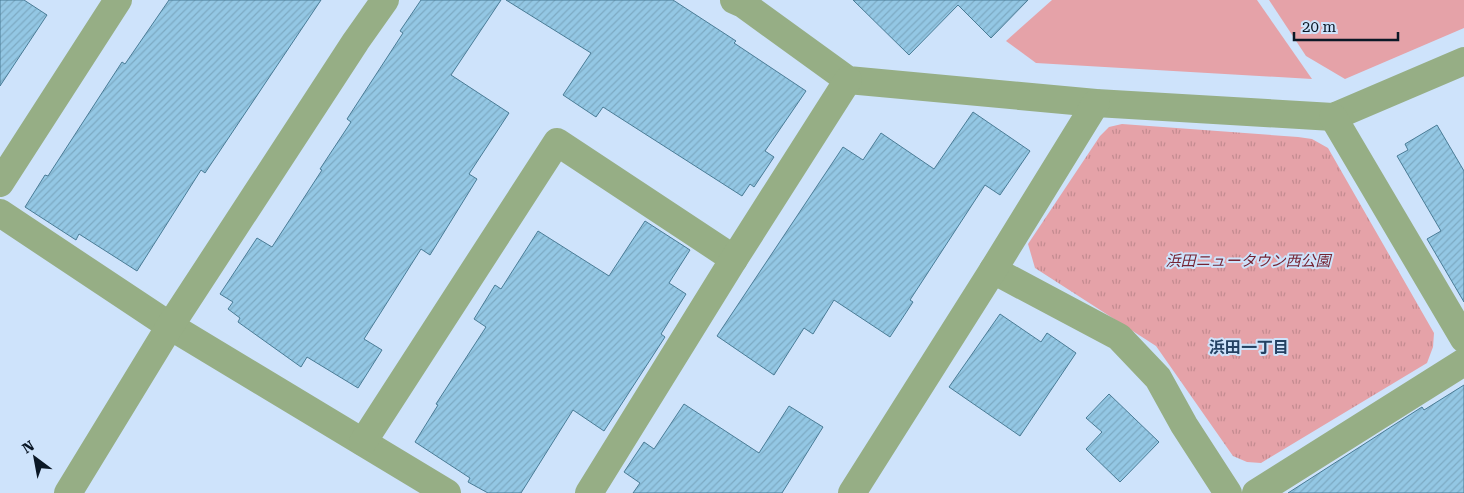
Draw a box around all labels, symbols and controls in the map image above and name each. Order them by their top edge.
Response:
scale bar [1294,10,1398,42]
text: 20 m [1302,18,1337,36]
park label: 浜田ニュータウン西公園 [1165,252,1332,270]
district label: 浜田一丁目 [1209,338,1289,357]
north arrow [10,433,60,483]
text: N [19,437,37,457]

